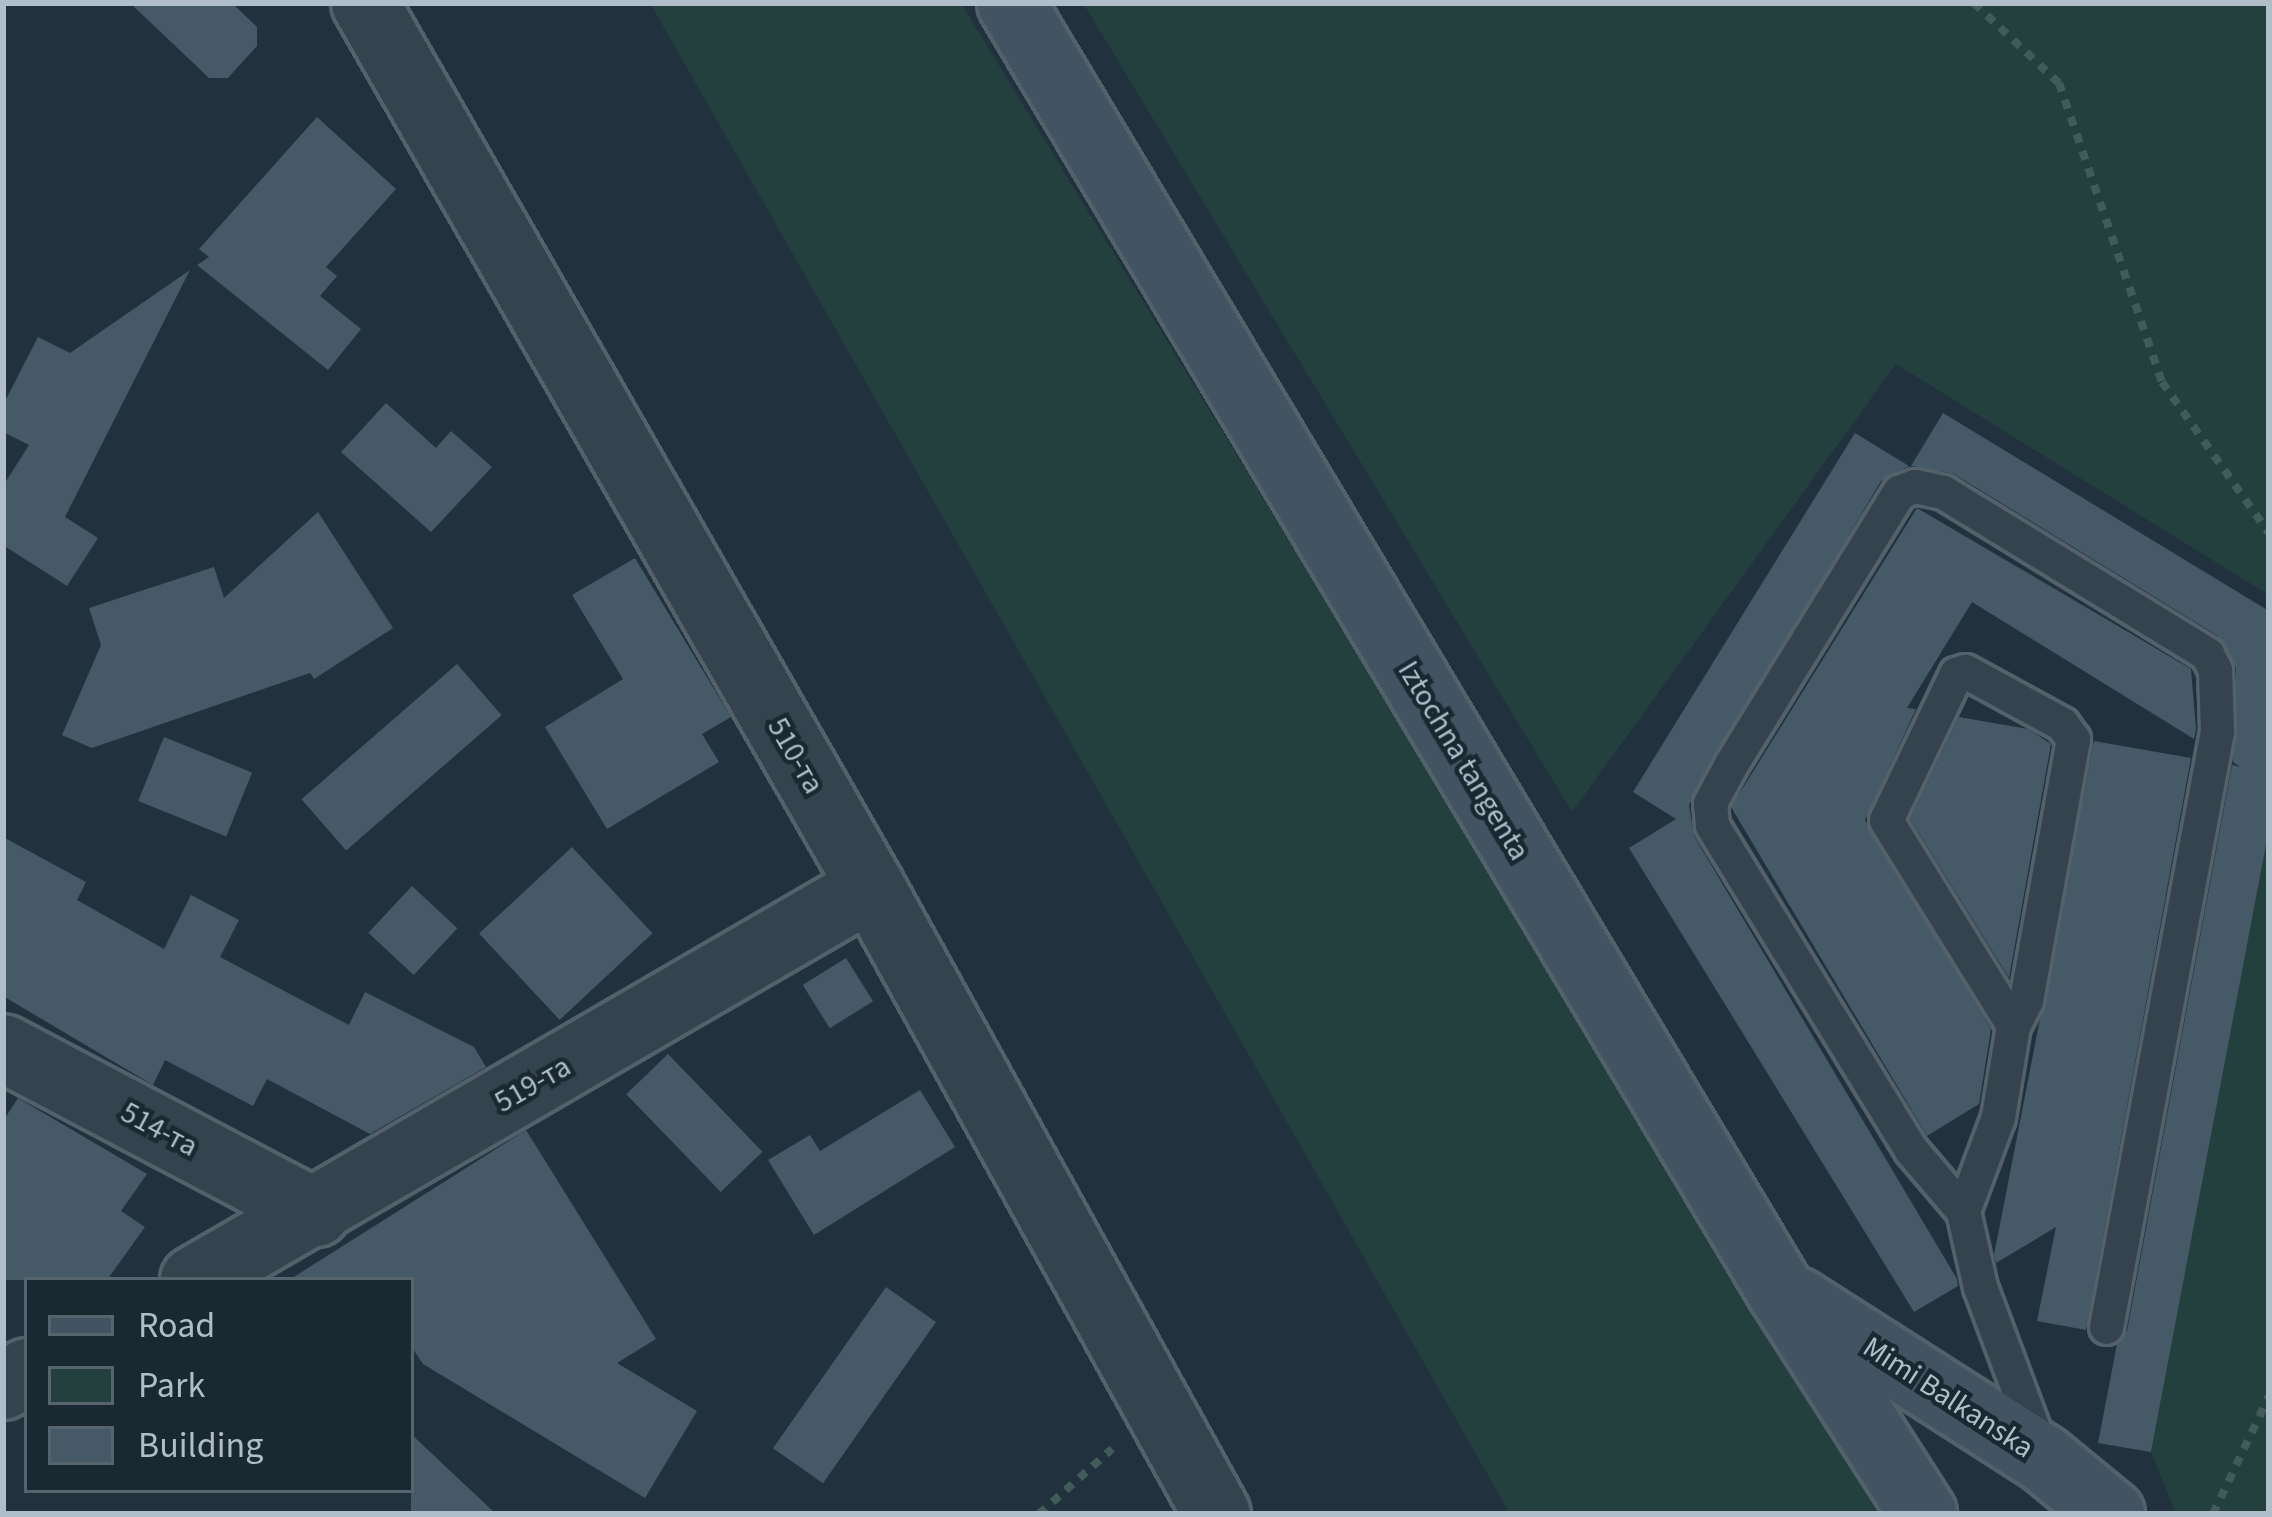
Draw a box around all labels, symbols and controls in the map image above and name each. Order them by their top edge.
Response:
street label: Iztochna tangenta [1389,655,1537,867]
street label: 510-та [759,712,831,800]
street label: 519-та [489,1049,577,1121]
street label: 514-та [115,1095,203,1165]
legend [24,1277,414,1493]
text: Road [138,1300,215,1351]
street label: Mimi Balkanska [1856,1329,2040,1467]
text: Park [138,1360,205,1411]
text: Building [138,1420,263,1471]

